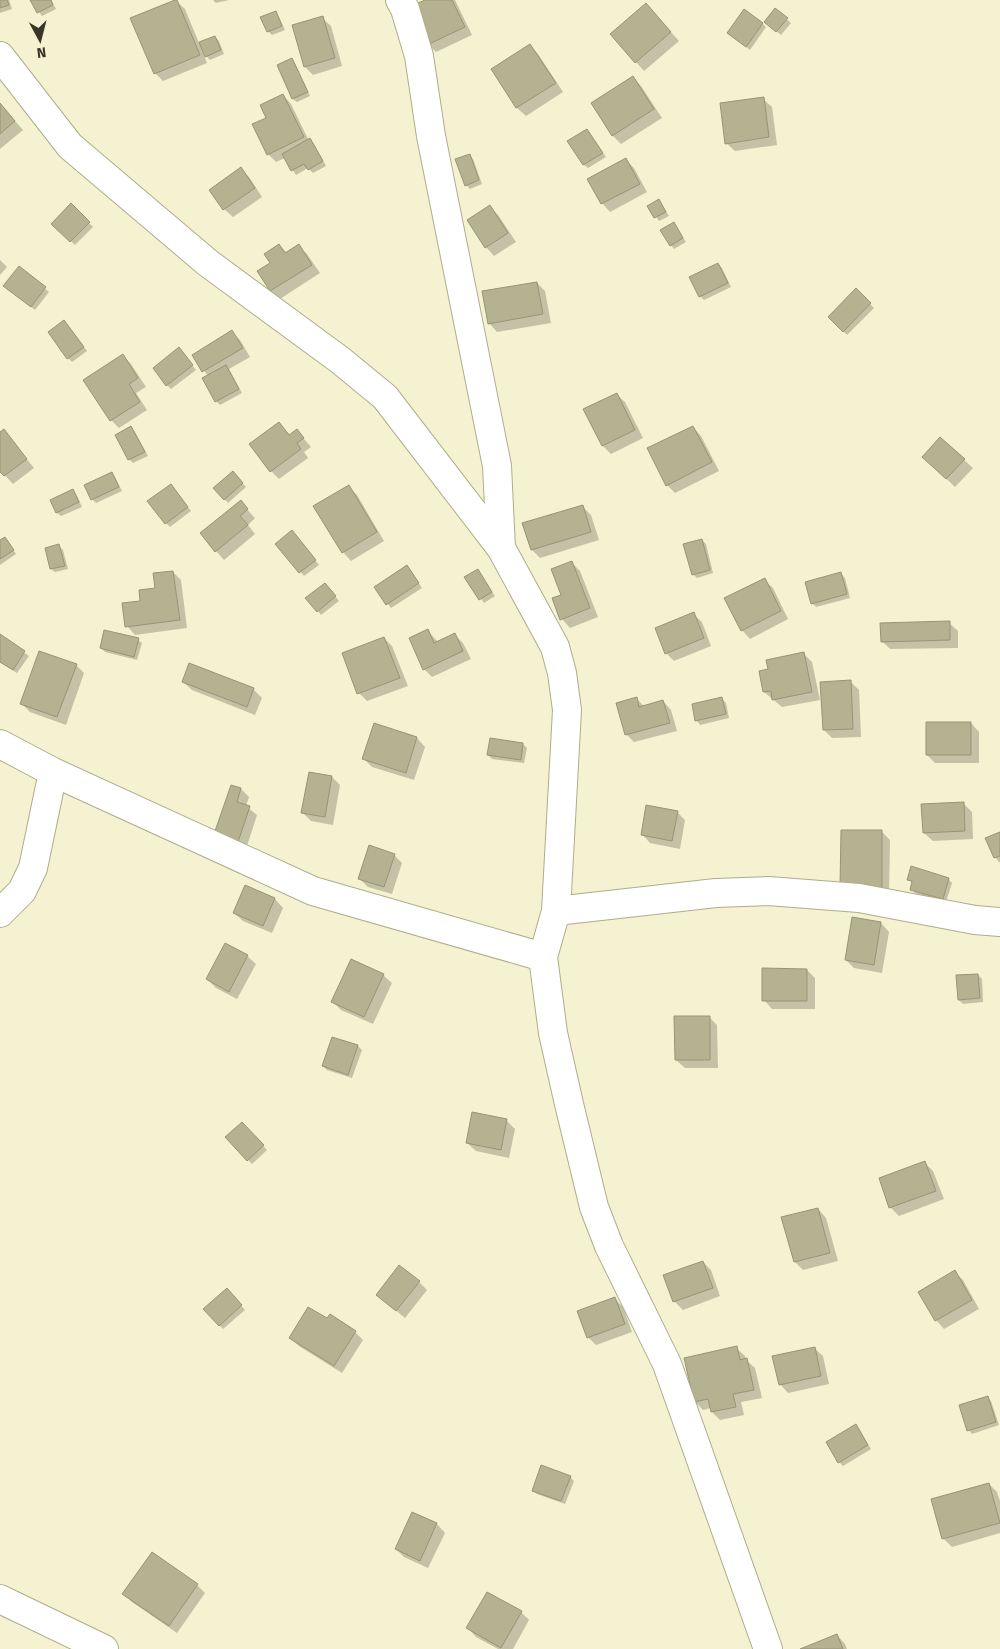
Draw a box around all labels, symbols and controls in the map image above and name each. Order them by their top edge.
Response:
north arrow [15,15,65,65]
text: N [36,43,47,61]

